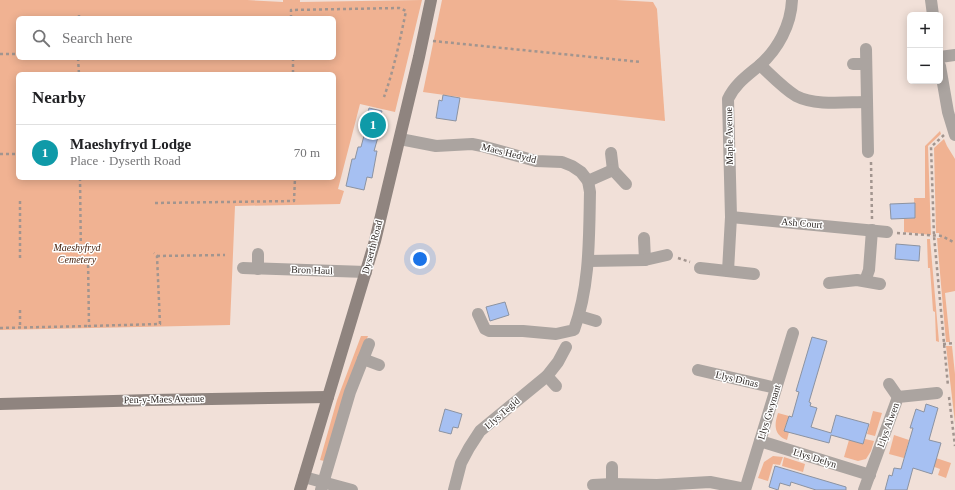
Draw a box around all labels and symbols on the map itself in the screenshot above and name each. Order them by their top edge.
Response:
street label: Maple Avenue [723,106,735,165]
pin: 1 [360,110,386,140]
street label: Maes Hedydd [481,141,537,165]
street label: Ash Court [781,216,823,230]
street label: Dyserth Road [360,219,384,275]
park label: Maeshyfryd Cemetery [52,242,102,265]
your location [410,249,430,269]
street label: Bron Haul [291,264,333,276]
street label: Llys Dinas [715,369,760,389]
street label: Llys Gwynant [755,383,783,441]
street label: Pen-y-Maes Avenue [124,393,205,405]
street label: Llys Tegid [482,395,522,431]
street label: Llys Alwen [875,401,901,449]
street label: Llys Delyn [792,446,838,470]

